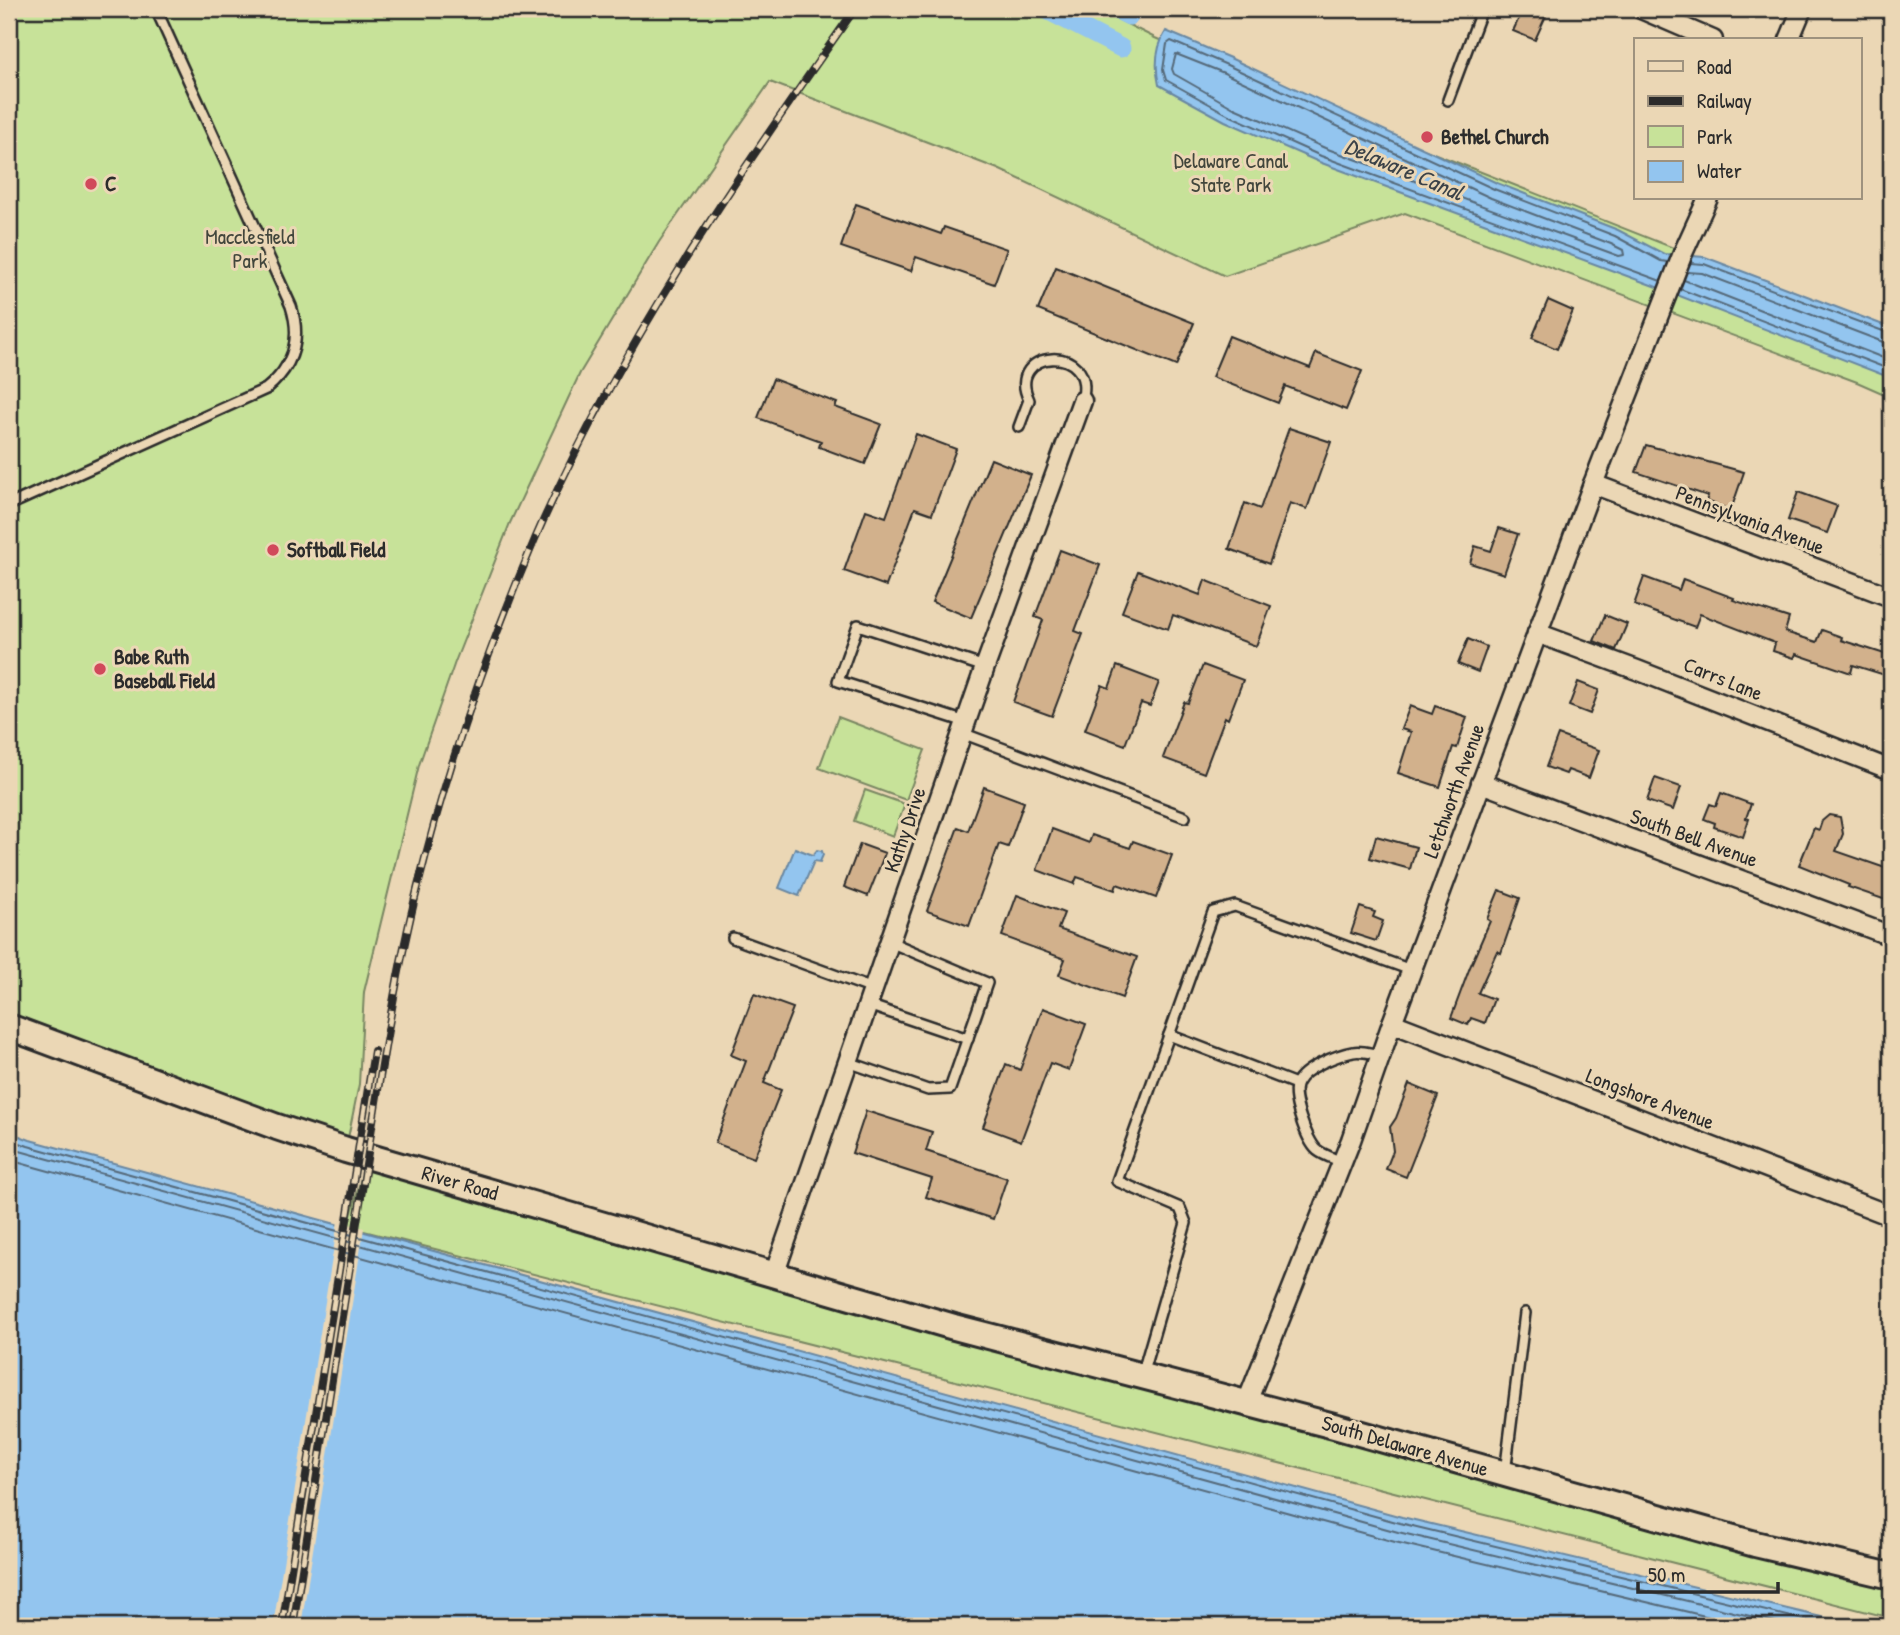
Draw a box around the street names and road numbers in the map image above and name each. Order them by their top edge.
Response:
street label: Pennsylvania Avenue [1672,478,1829,561]
street label: Carrs Lane [1679,650,1767,707]
street label: Letchworth Avenue [1416,720,1491,862]
street label: Kathy Drive [876,783,933,876]
street label: South Bell Avenue [1626,801,1762,874]
street label: Longshore Avenue [1582,1061,1718,1136]
street label: River Road [418,1158,502,1207]
street label: South Delaware Avenue [1318,1408,1492,1483]

